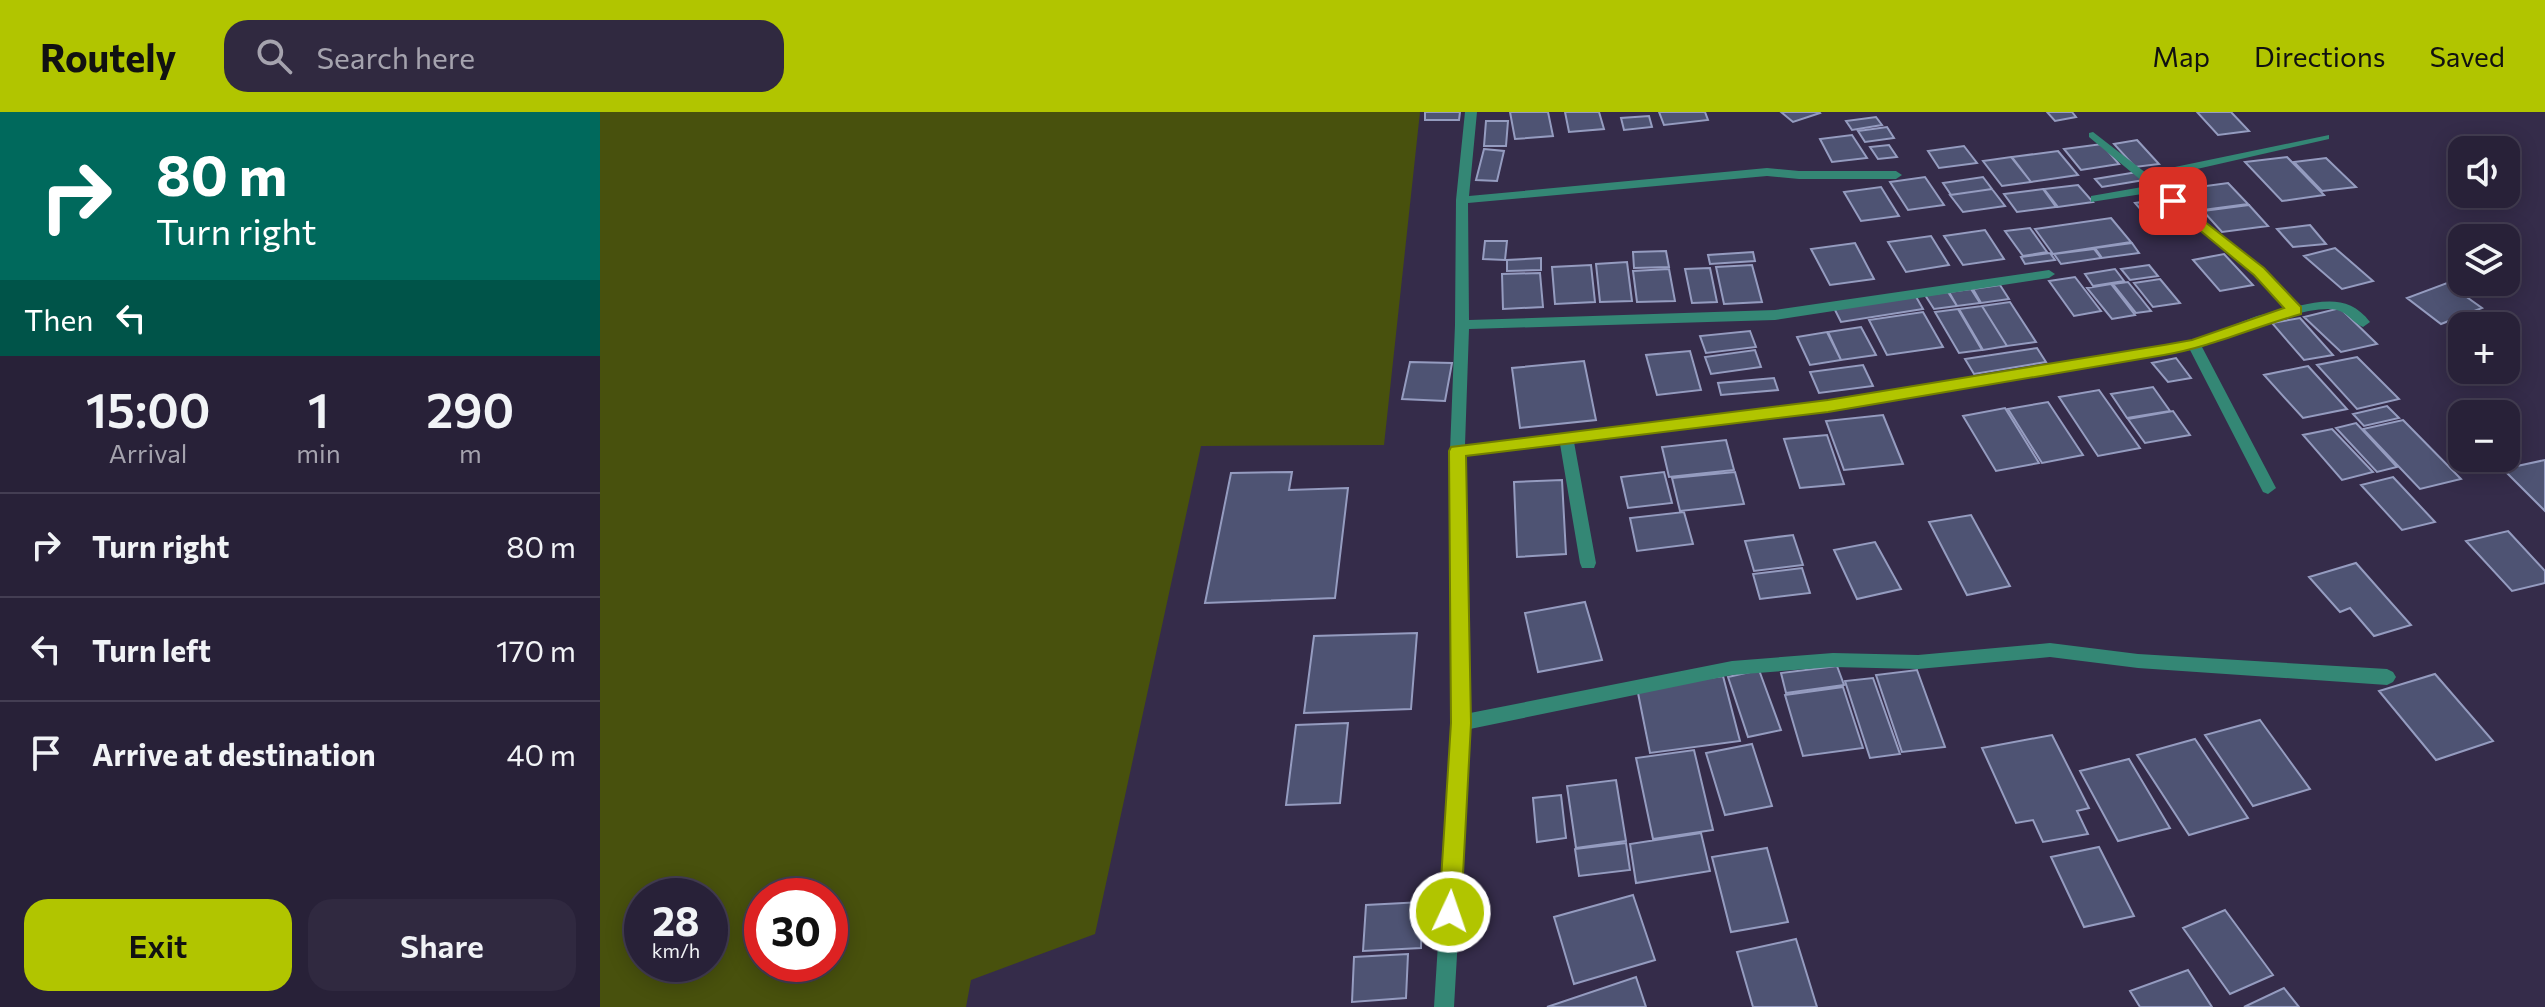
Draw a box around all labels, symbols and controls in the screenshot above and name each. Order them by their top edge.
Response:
search box [224,20,784,92]
text: Routely [40,33,176,80]
icon: search [252,34,296,78]
text: Search here [316,38,475,75]
text: Map [2152,39,2210,73]
text: Directions [2254,39,2385,73]
text: Saved [2429,39,2505,73]
map controls [2448,136,2520,472]
button: sound [2448,136,2520,208]
text: 80 m [156,139,287,208]
icon: right [24,144,128,248]
pin [2139,167,2207,235]
icon: arrive [2151,179,2195,223]
text: Turn right [156,208,317,252]
button: layers [2448,224,2520,296]
icon: left [109,296,153,340]
text: Then [24,300,93,337]
button: + [2448,312,2520,384]
text: 15:00 [86,379,211,438]
text: 1 [308,379,329,438]
text: 290 [426,379,514,438]
button: − [2448,400,2520,472]
text: Arrival [109,437,187,468]
text: min [296,437,341,468]
text: m [459,437,482,468]
icon: right [24,523,68,567]
text: Turn right [92,527,229,564]
text: 80 m [506,527,576,564]
icon: left [24,627,68,671]
text: Turn left [92,631,211,668]
text: 170 m [496,631,576,668]
icon: arrive [24,731,68,775]
text: Arrive at destination [92,735,376,772]
text: 40 m [507,735,576,772]
position arrow [1408,870,1492,954]
speed limit sign: 30 [744,878,848,982]
text: 28 [652,895,700,944]
button: Exit [24,899,292,991]
button: Share [308,899,576,991]
text: km/h [652,938,700,962]

